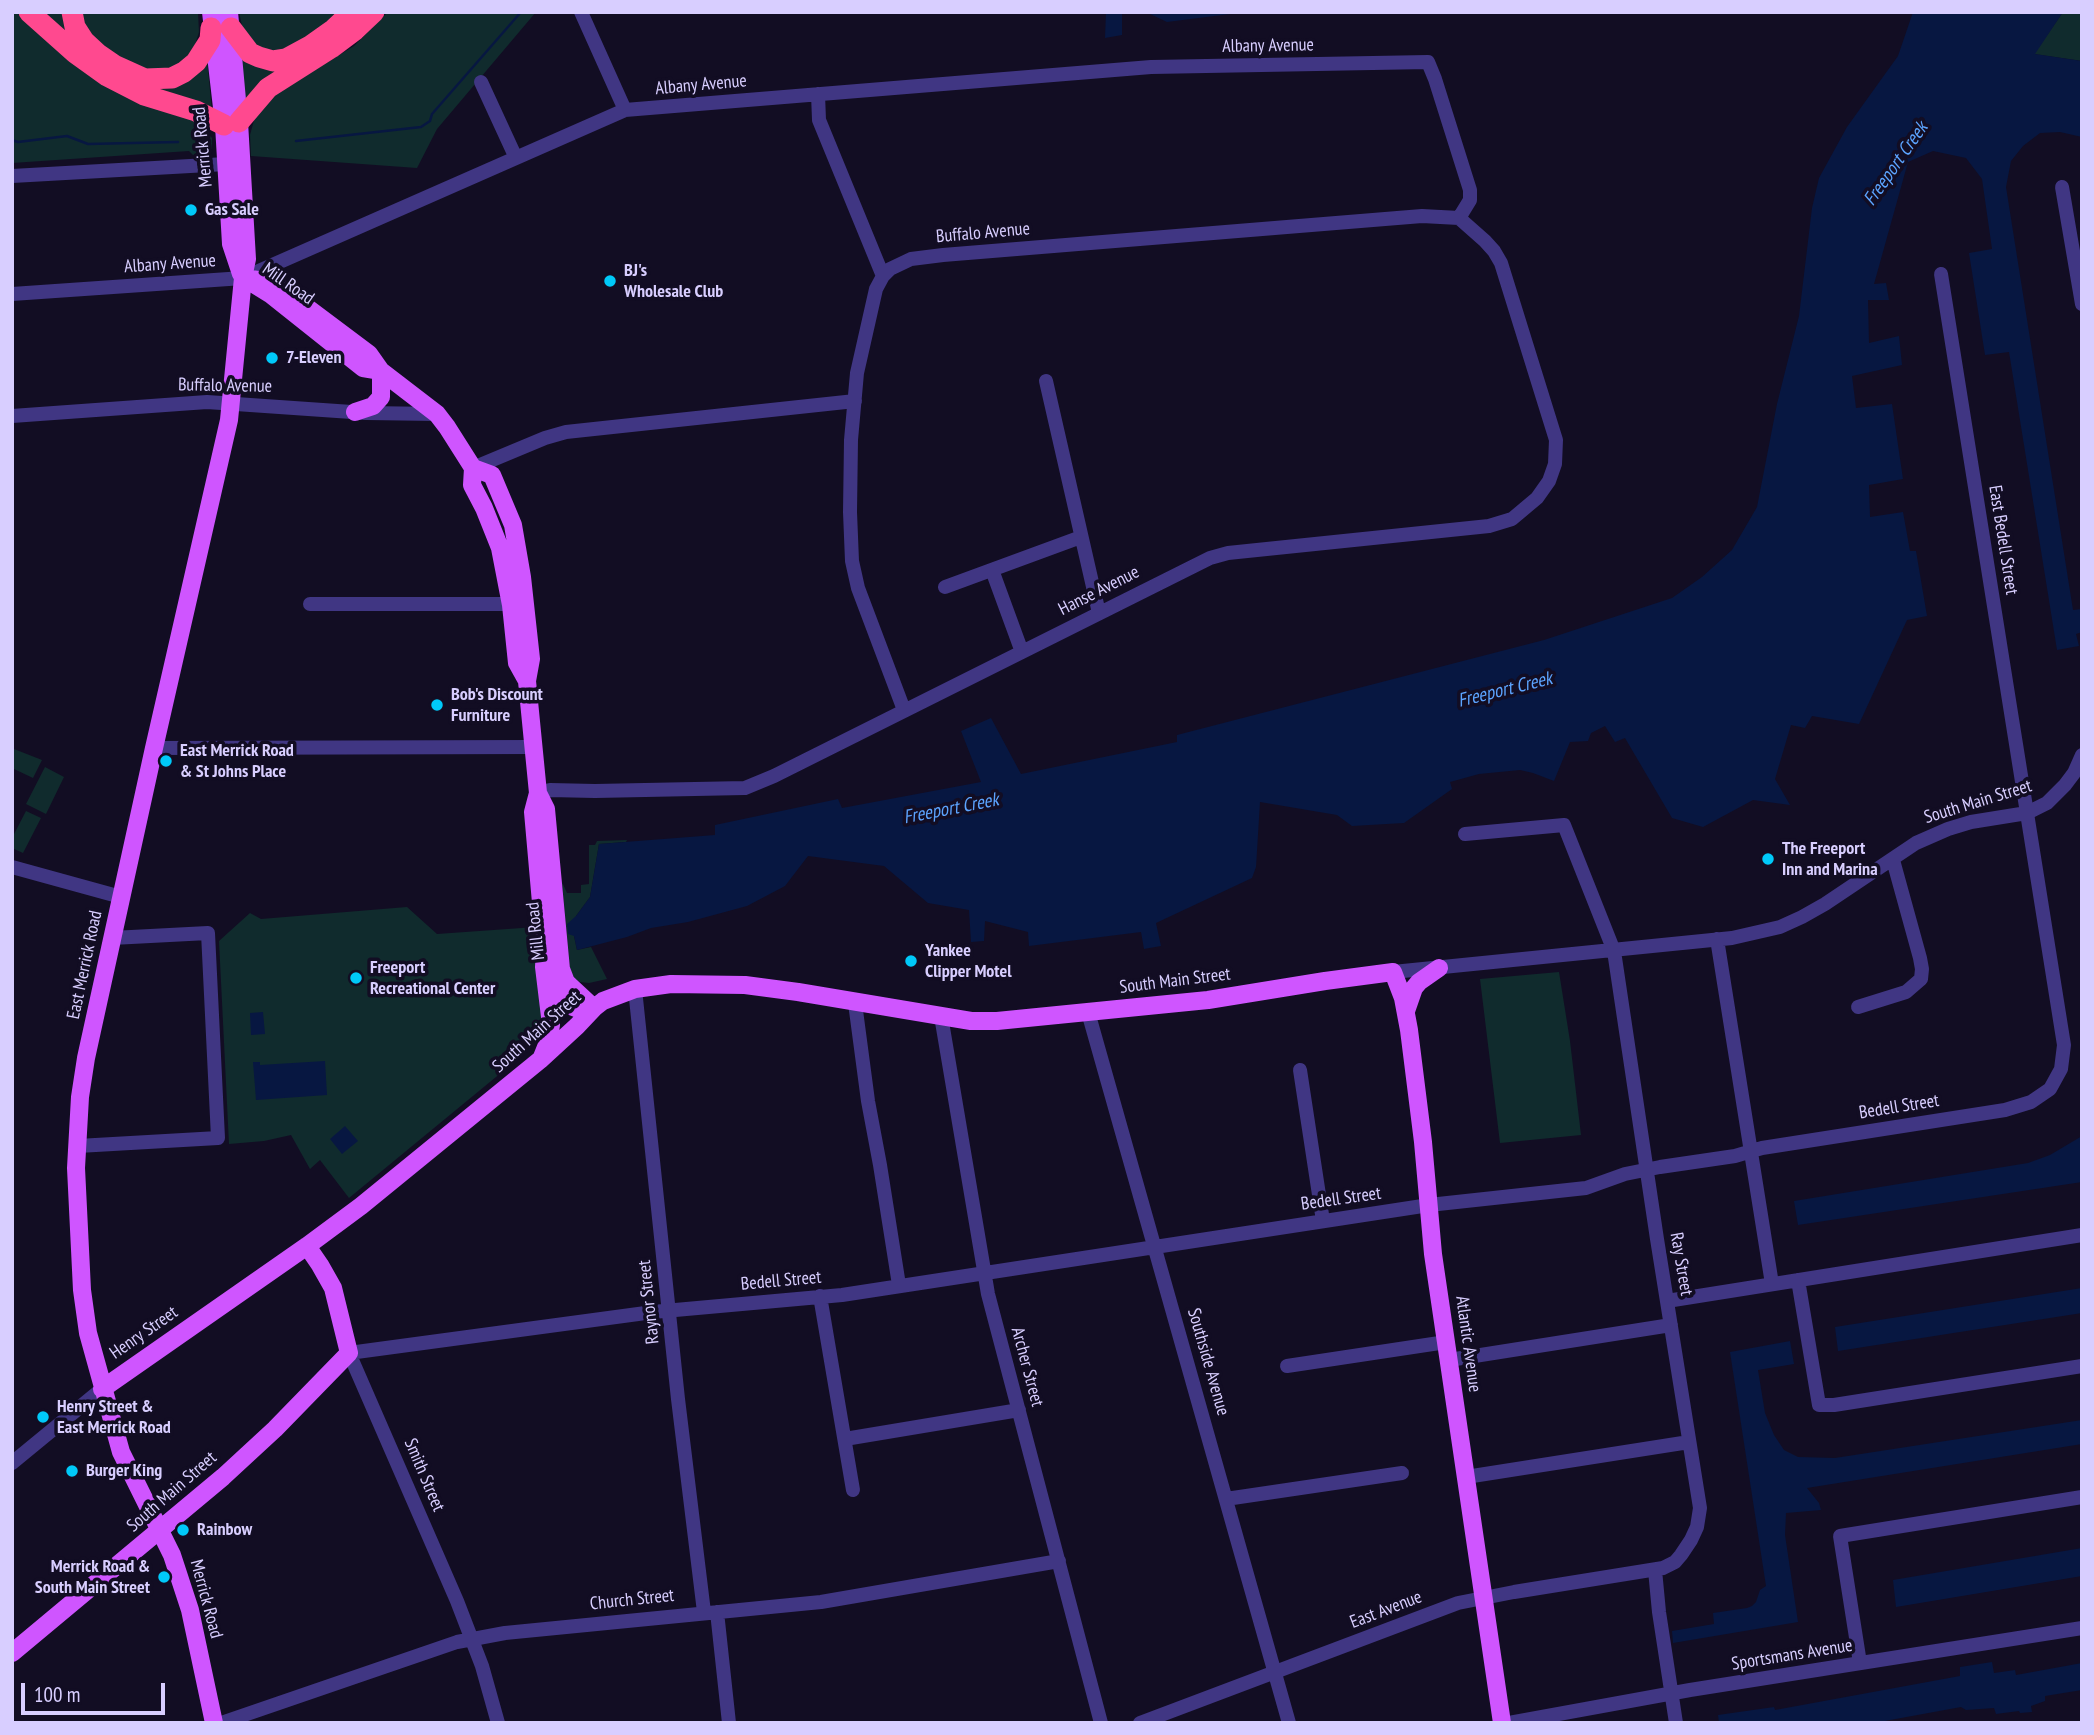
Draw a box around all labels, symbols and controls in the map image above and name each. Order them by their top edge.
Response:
street label: Albany Avenue [1222,34,1314,58]
street label: Albany Avenue [654,70,748,100]
street label: Merrick Road [189,106,217,188]
water label: Freeport Creek [1859,118,1933,210]
place label: Gas Sale [205,199,259,221]
marker: Gas Sale [183,202,199,218]
street label: Buffalo Avenue [935,218,1031,248]
street label: Albany Avenue [123,250,217,278]
street label: Mill Road [258,258,318,310]
place label: BJ's Wholesale Club [624,260,723,302]
marker: BJ's Wholesale Club [602,273,618,289]
place label: 7-Eleven [286,347,342,369]
marker: 7-Eleven [264,350,280,366]
street label: Buffalo Avenue [178,374,272,398]
street label: East Bedell Street [1984,484,2022,596]
street label: Hanse Avenue [1055,561,1143,621]
water label: Freeport Creek [1455,667,1555,713]
place label: Bob's Discount Furniture [451,684,543,726]
marker: Bob's Discount Furniture [429,697,445,713]
place label: East Merrick Road & St Johns Place [180,740,294,782]
marker: East Merrick Road & St Johns Place [158,753,174,769]
street label: South Main Street [1922,775,2034,829]
water label: Freeport Creek [901,789,1001,829]
place label: The Freeport Inn and Marina [1782,838,1878,880]
marker: The Freeport Inn and Marina [1760,851,1776,867]
street label: Mill Road [522,901,550,961]
street label: East Merrick Road [63,909,107,1021]
place label: Yankee Clipper Motel [925,940,1012,982]
marker: Yankee Clipper Motel [903,953,919,969]
place label: Freeport Recreational Center [370,957,495,1000]
street label: South Main Street [1118,963,1232,999]
marker: Freeport Recreational Center [348,970,364,986]
street label: South Main Street [488,987,586,1077]
street label: Bedell Street [1858,1090,1940,1124]
street label: Bedell Street [1300,1183,1382,1215]
street label: Ray Street [1665,1231,1697,1297]
street label: Raynor Street [634,1259,664,1345]
street label: Bedell Street [740,1267,822,1295]
street label: Atlantic Avenue [1451,1294,1485,1394]
street label: Henry Street [106,1302,182,1364]
street label: Southside Avenue [1182,1306,1234,1418]
street label: Archer Street [1006,1325,1048,1409]
place label: Henry Street & East Merrick Road [57,1396,171,1438]
marker: Henry Street & East Merrick Road [35,1409,51,1425]
street label: Smith Street [399,1435,449,1515]
street label: South Main Street [123,1447,221,1537]
place label: Burger King [86,1460,162,1482]
marker: Burger King [64,1463,80,1479]
place label: Rainbow [197,1519,252,1541]
marker: Rainbow [175,1522,191,1538]
place label: Merrick Road & South Main Street [35,1556,150,1598]
street label: Merrick Road [185,1557,227,1641]
marker: Merrick Road & South Main Street [156,1569,172,1585]
street label: Church Street [589,1585,675,1615]
street label: East Avenue [1347,1586,1425,1634]
street label: Sportsmans Avenue [1730,1635,1854,1675]
scale bar [24,1668,168,1712]
text: 100 m [34,1681,80,1708]

